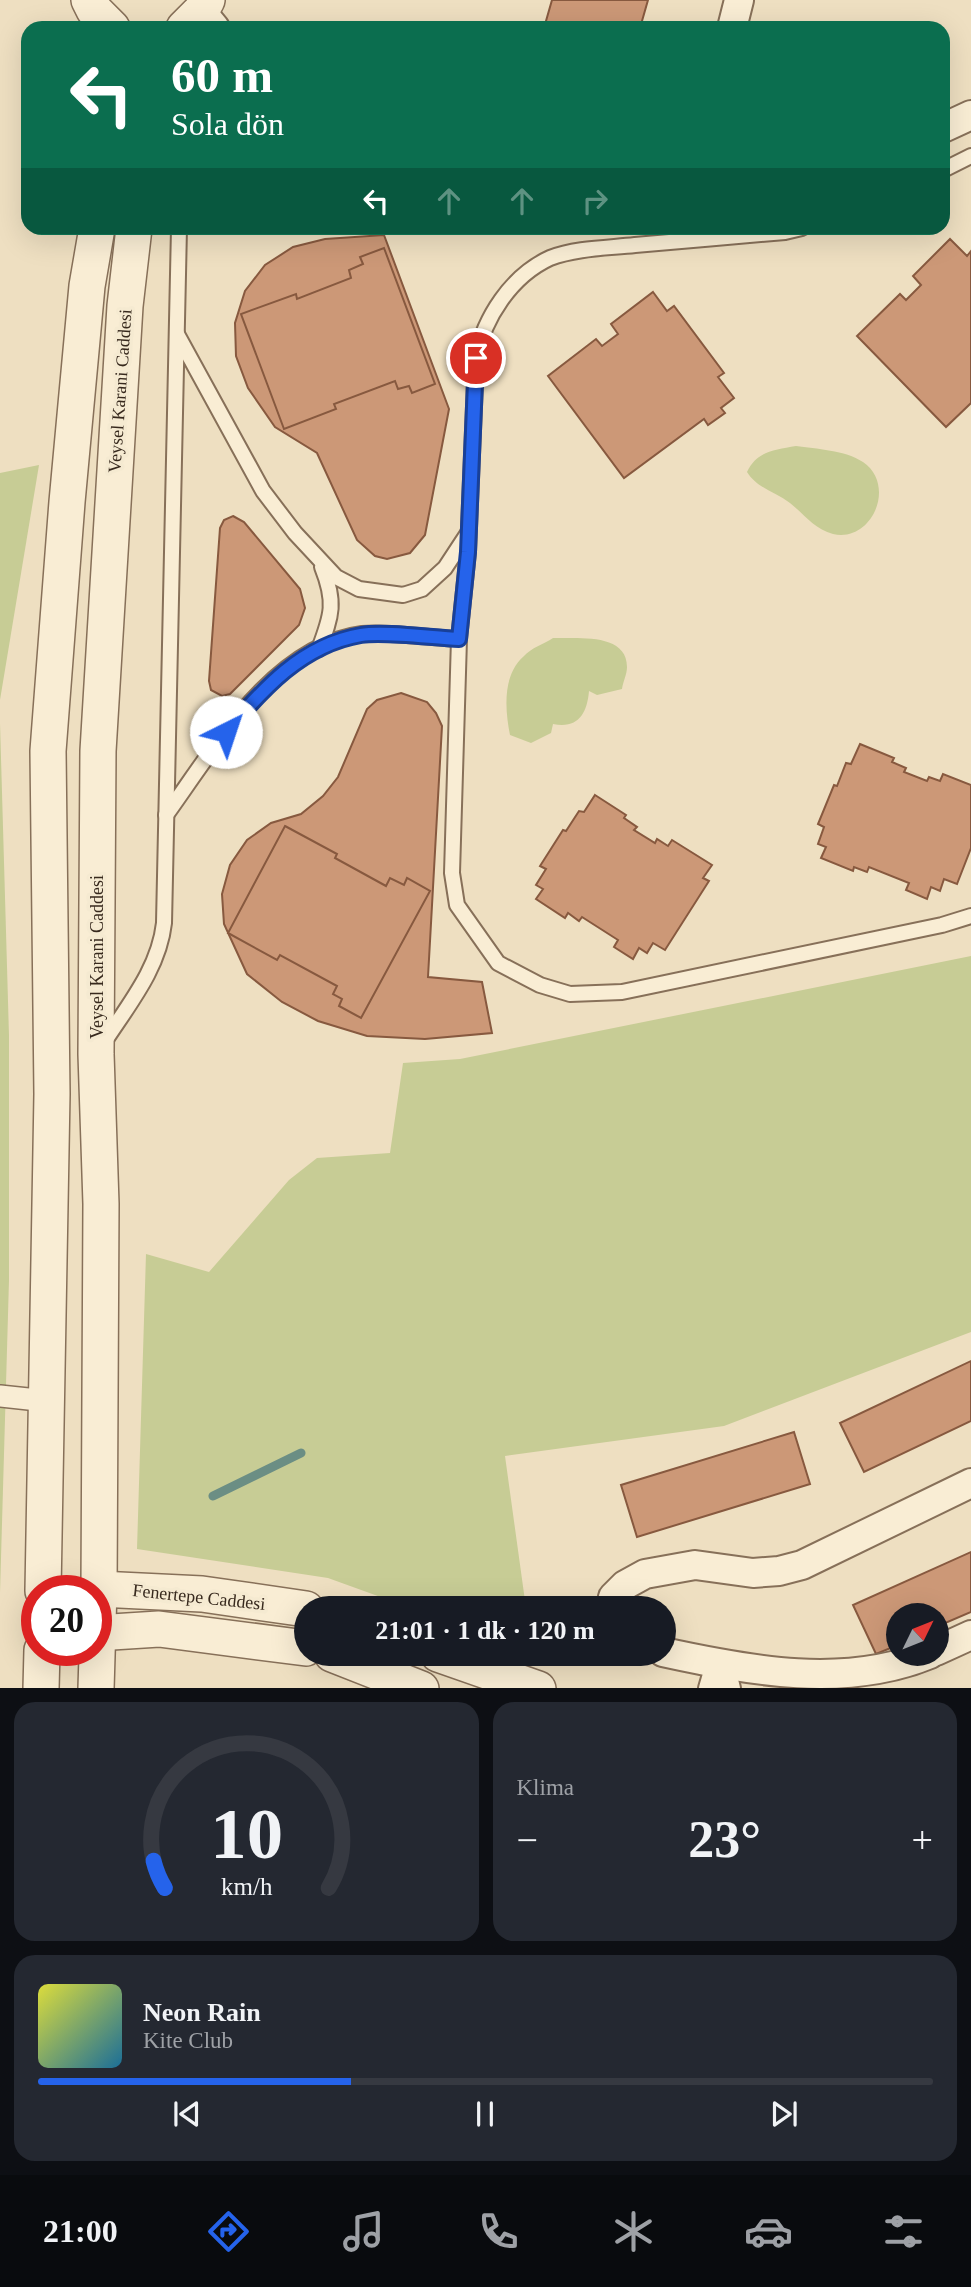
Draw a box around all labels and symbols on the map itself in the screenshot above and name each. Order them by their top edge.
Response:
street label: Veysel Karani Caddesi [104,309,136,473]
pin [446,328,506,388]
position arrow [189,695,263,769]
street label: Veysel Karani Caddesi [87,875,107,1039]
speed limit sign: 20 [21,1575,112,1666]
street label: Fenertepe Caddesi [132,1580,266,1614]
north arrow [886,1603,948,1666]

